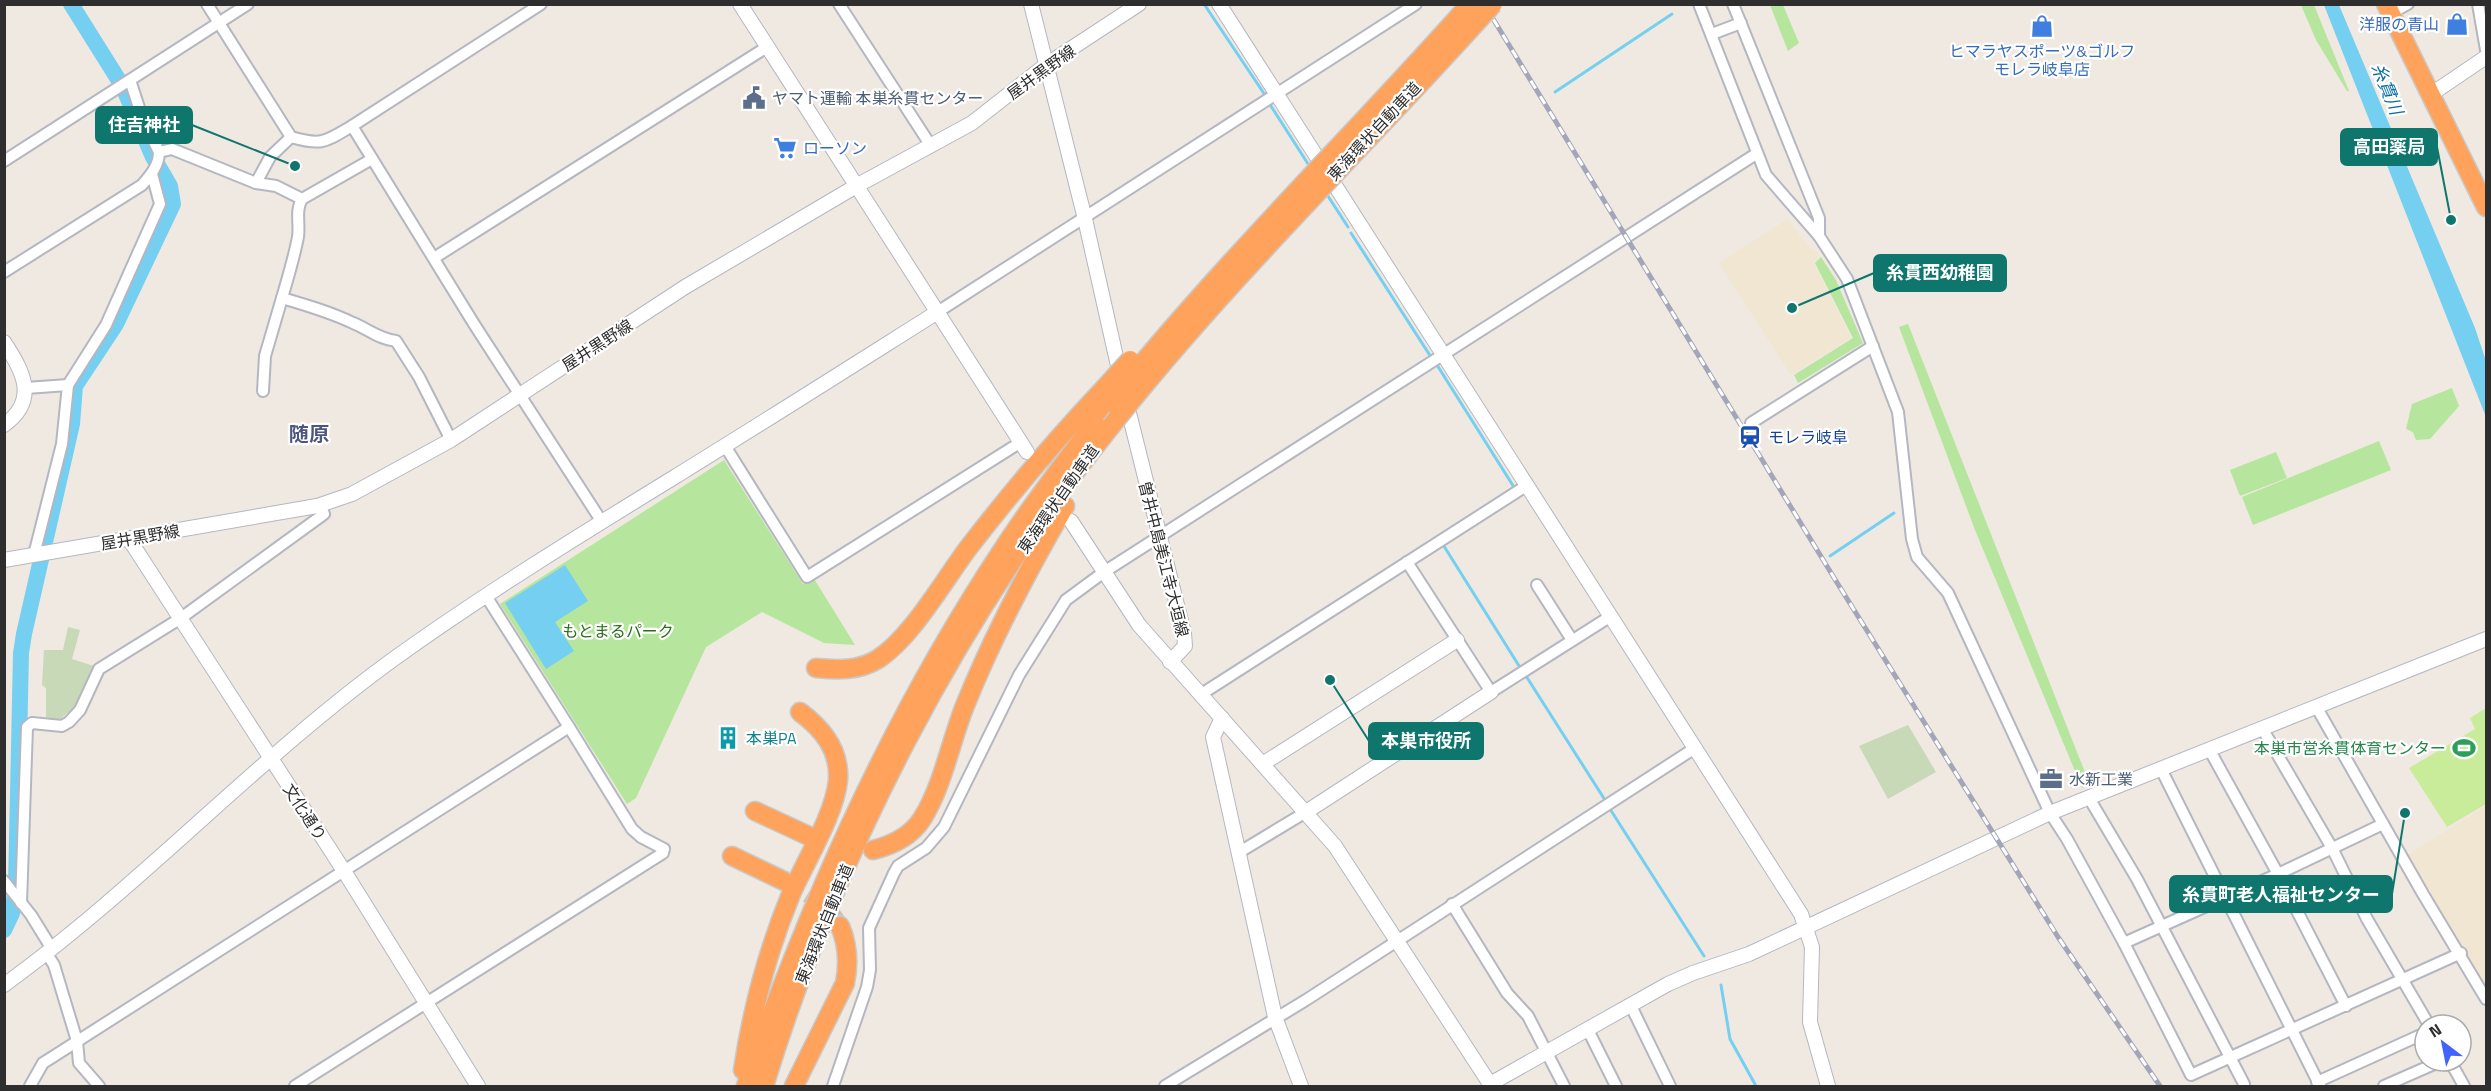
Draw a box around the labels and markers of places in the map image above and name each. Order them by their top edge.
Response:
shop icon: 洋服の青山 [2444,11,2470,37]
place label: 洋服の青山 [2359,12,2439,36]
shop icon: ヒマラヤスポーツ&ゴルフ モレラ岐阜店 [2029,13,2055,39]
place label: ヒマラヤスポーツ&ゴルフ モレラ岐阜店 [1949,39,2135,81]
public building icon: ヤマト運輸 本巣糸貫センター [741,85,767,111]
place label: ヤマト運輸 本巣糸貫センター [772,86,984,110]
callout: 住吉神社 [96,107,192,143]
callout: 高田薬局 [2341,129,2437,165]
supermarket icon: ローソン [772,135,798,161]
place label: ローソン [803,136,867,160]
callout: 糸貫西幼稚園 [1874,255,2006,291]
station icon: モレラ岐阜 [1737,424,1763,450]
place label: モレラ岐阜 [1768,425,1848,449]
callout: 本巣市役所 [1369,723,1483,759]
building icon: 本巣PA [715,725,741,751]
place label: 本巣PA [746,726,797,750]
sports icon: 本巣市営糸貫体育センター [2451,735,2477,761]
place label: 本巣市営糸貫体育センター [2254,736,2446,760]
office icon: 水新工業 [2038,766,2064,792]
place label: 水新工業 [2069,767,2133,791]
callout: 糸貫町老人福祉センター [2170,876,2392,912]

